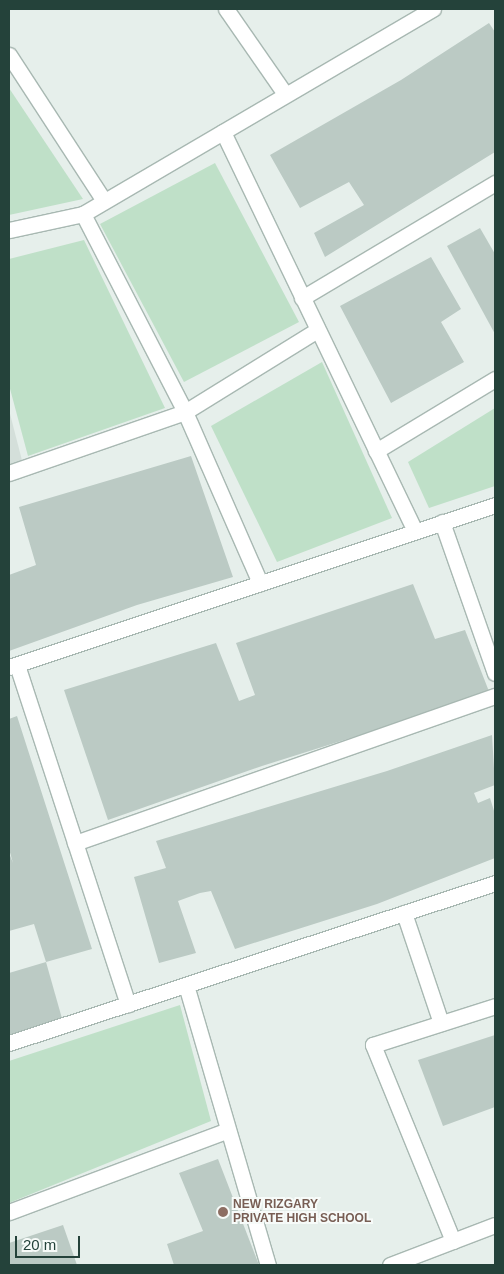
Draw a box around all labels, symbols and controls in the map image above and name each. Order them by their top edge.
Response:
place label: NEW RIZGARY PRIVATE HIGH SCHOOL [233,1198,371,1226]
marker: NEW RIZGARY PRIVATE HIGH SCHOOL [217,1206,229,1218]
scale bar [18,1226,82,1258]
text: 20 m [23,1236,56,1253]

